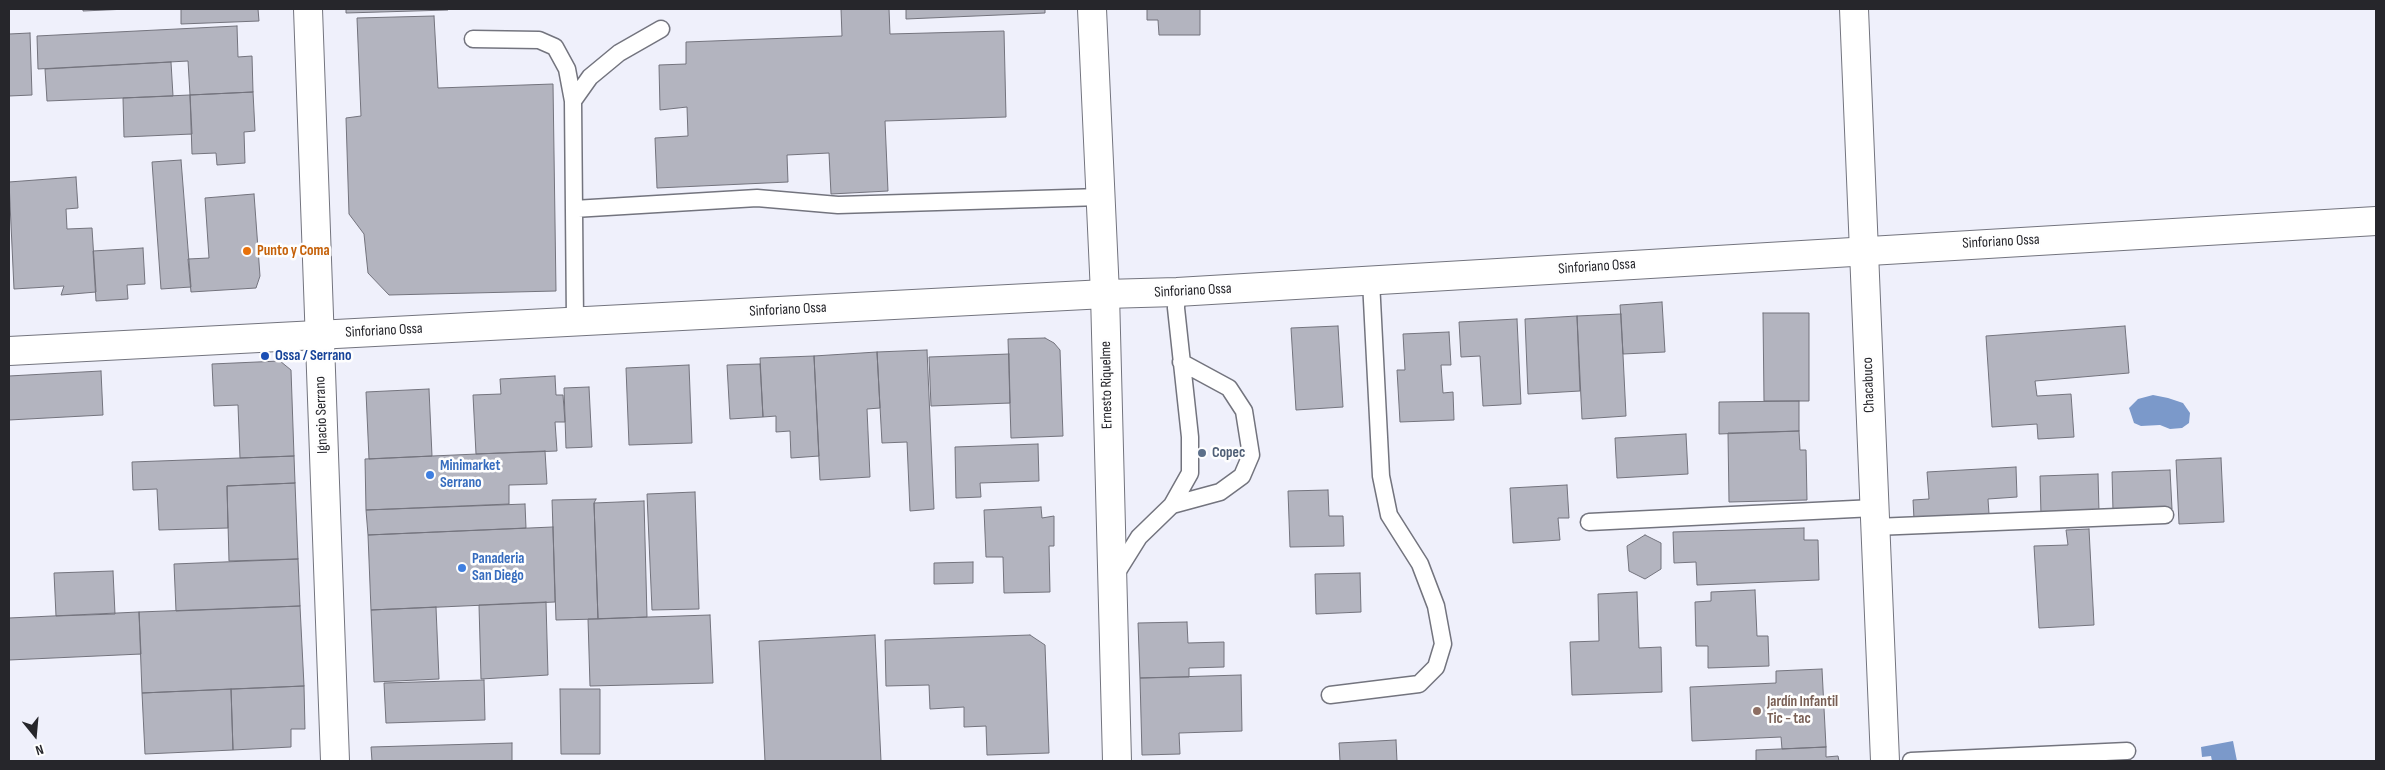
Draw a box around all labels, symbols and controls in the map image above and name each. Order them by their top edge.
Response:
street label: Sinforiano Ossa [1962,231,2040,253]
place label: Punto y Coma [257,242,330,260]
marker: Punto y Coma [241,245,253,257]
street label: Sinforiano Ossa [1558,255,1636,279]
street label: Sinforiano Ossa [1154,280,1232,302]
street label: Sinforiano Ossa [749,299,827,321]
street label: Sinforiano Ossa [345,320,423,342]
street label: Ernesto Riquelme [1097,341,1117,429]
place label: Ossa / Serrano [275,347,352,365]
marker: Ossa / Serrano [259,350,271,362]
street label: Chacabuco [1859,357,1879,413]
street label: Ignacio Serrano [312,376,332,454]
place label: Copec [1212,444,1245,462]
marker: Copec [1196,447,1208,459]
place label: Minimarket Serrano [440,457,500,492]
marker: Minimarket Serrano [424,469,436,481]
place label: Panaderia San Diego [472,550,524,585]
marker: Panaderia San Diego [456,562,468,574]
place label: Jardín Infantil Tic - tac [1767,693,1838,728]
marker: Jardín Infantil Tic - tac [1751,705,1763,717]
north arrow [10,710,60,760]
text: N [33,741,46,759]

